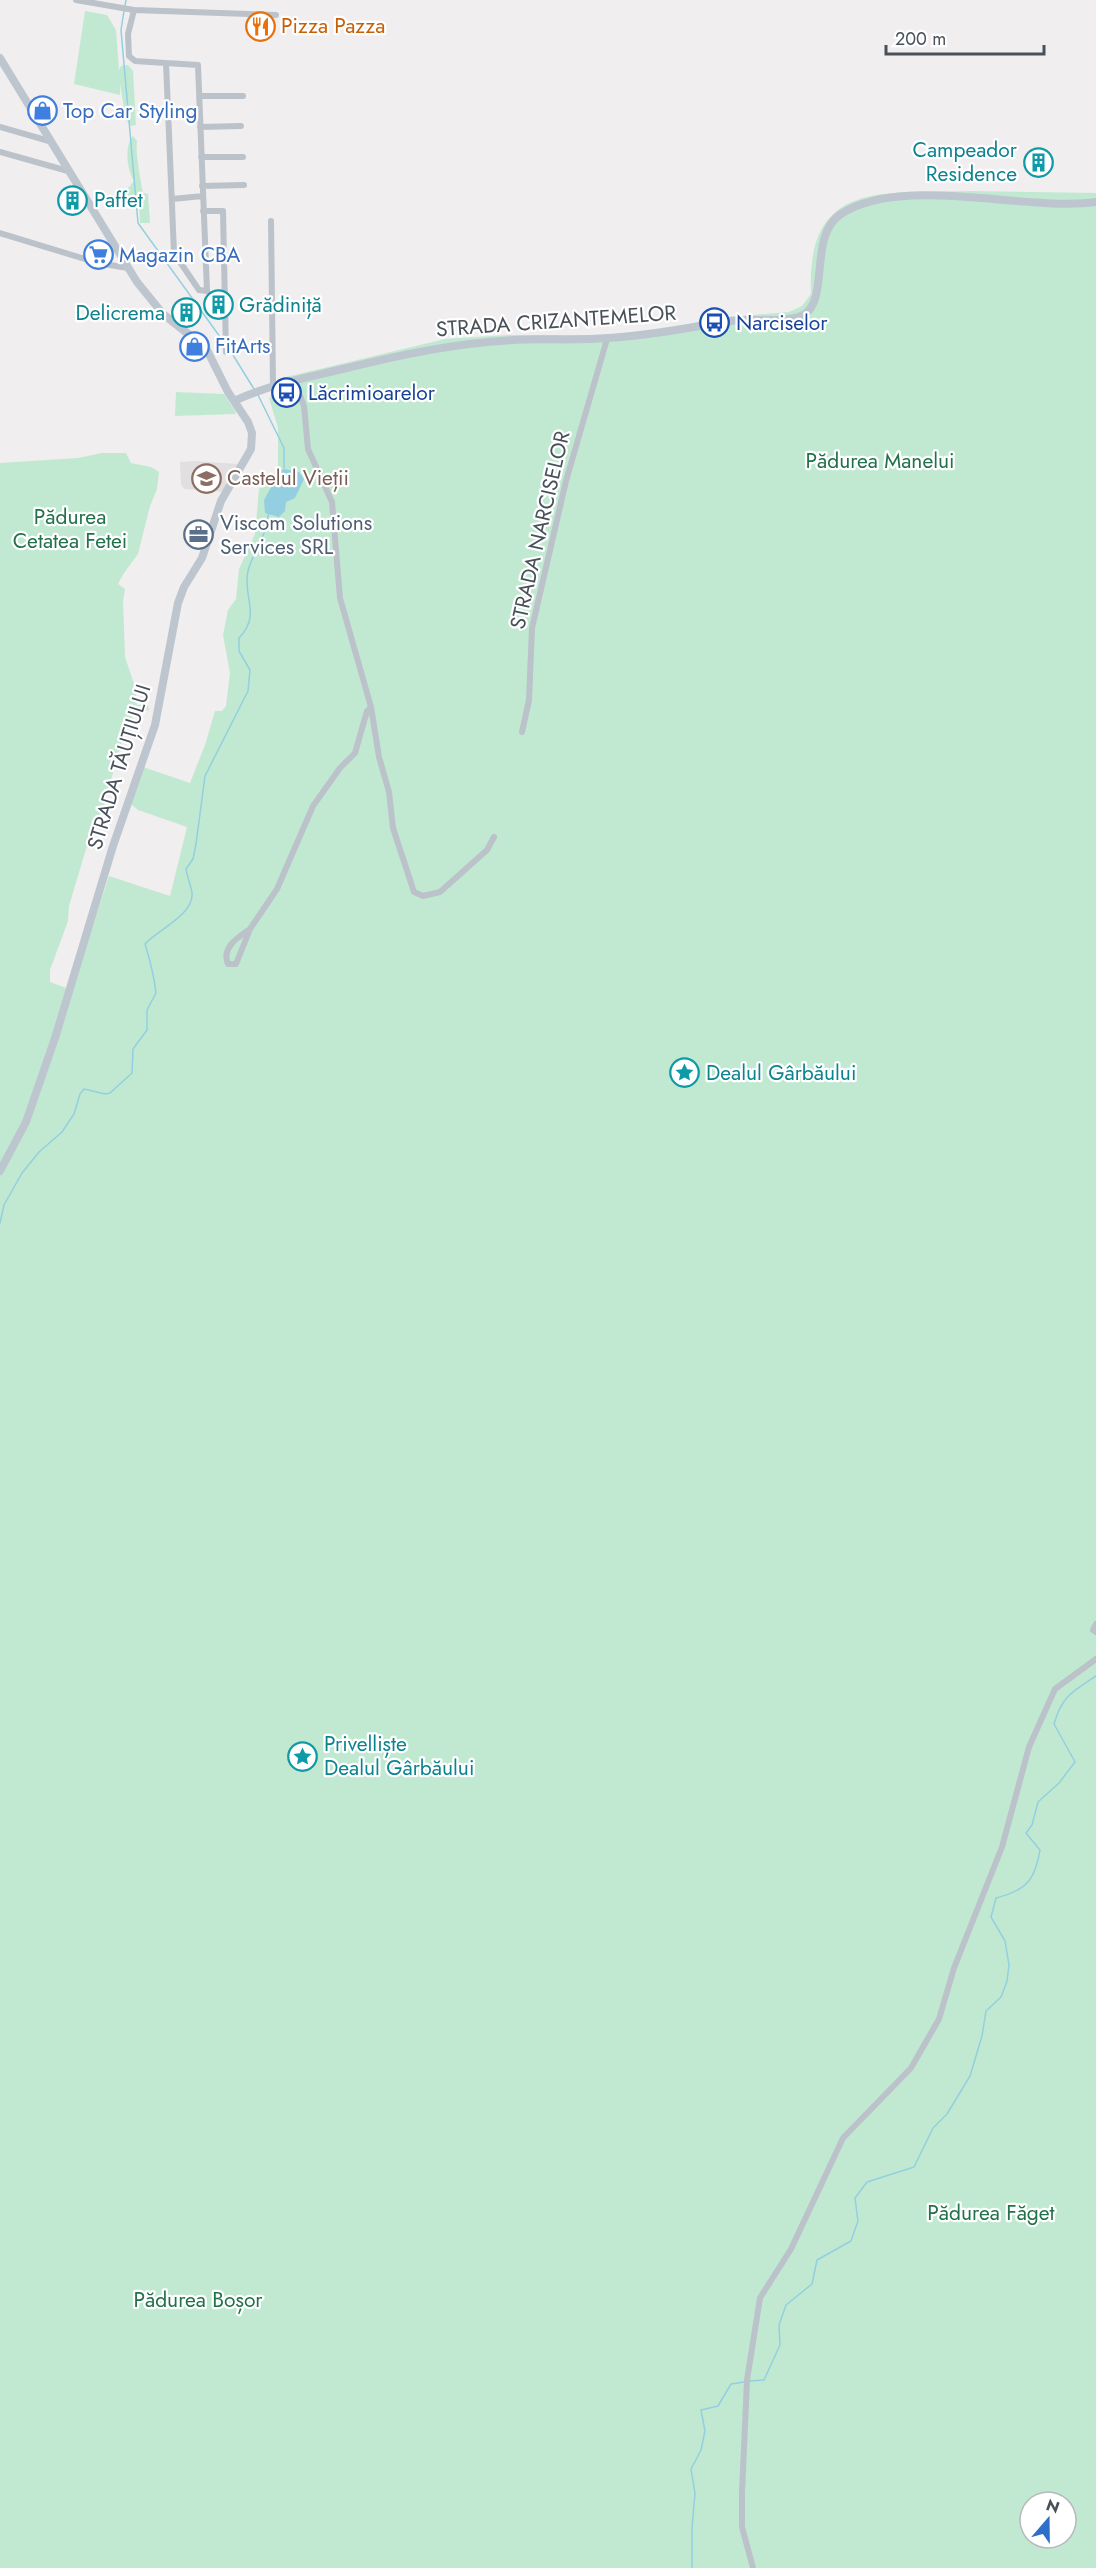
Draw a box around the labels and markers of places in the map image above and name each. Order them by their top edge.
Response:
restaurant icon: Pizza Pazza [244,10,276,42]
place label: Pizza Pazza [281,11,385,41]
shop icon: Top Car Styling [26,95,58,127]
place label: Top Car Styling [63,96,197,126]
place label: Campeador Residence [913,135,1018,189]
building icon: Campeador Residence [1022,146,1054,178]
building icon: Paffet [57,184,89,216]
place label: Paffet [94,185,143,215]
supermarket icon: Magazin CBA [82,239,114,271]
place label: Magazin CBA [119,240,240,270]
building icon: Grădiniță [202,289,234,321]
place label: Grădiniță [239,290,322,320]
building icon: Delicrema [170,297,202,329]
place label: Delicrema [75,298,165,328]
bus stop icon: Narciselor [699,307,731,339]
place label: Narciselor [736,308,828,338]
shop icon: FitArts [178,330,210,362]
place label: FitArts [215,331,271,361]
bus stop icon: Lăcrimioarelor [271,377,303,409]
place label: Lăcrimioarelor [308,378,436,408]
school or university icon: Castelul Vieții [190,462,222,494]
place label: Castelul Vieții [227,463,349,493]
place label: Viscom Solutions Services SRL [220,508,372,562]
office icon: Viscom Solutions Services SRL [183,519,215,551]
place icon: Dealul Gârbăului [669,1057,701,1089]
place label: Dealul Gârbăului [706,1058,856,1088]
place label: Privelliște Dealul Gârbăului [324,1729,474,1783]
place icon: Privelliște Dealul Gârbăului [287,1740,319,1772]

